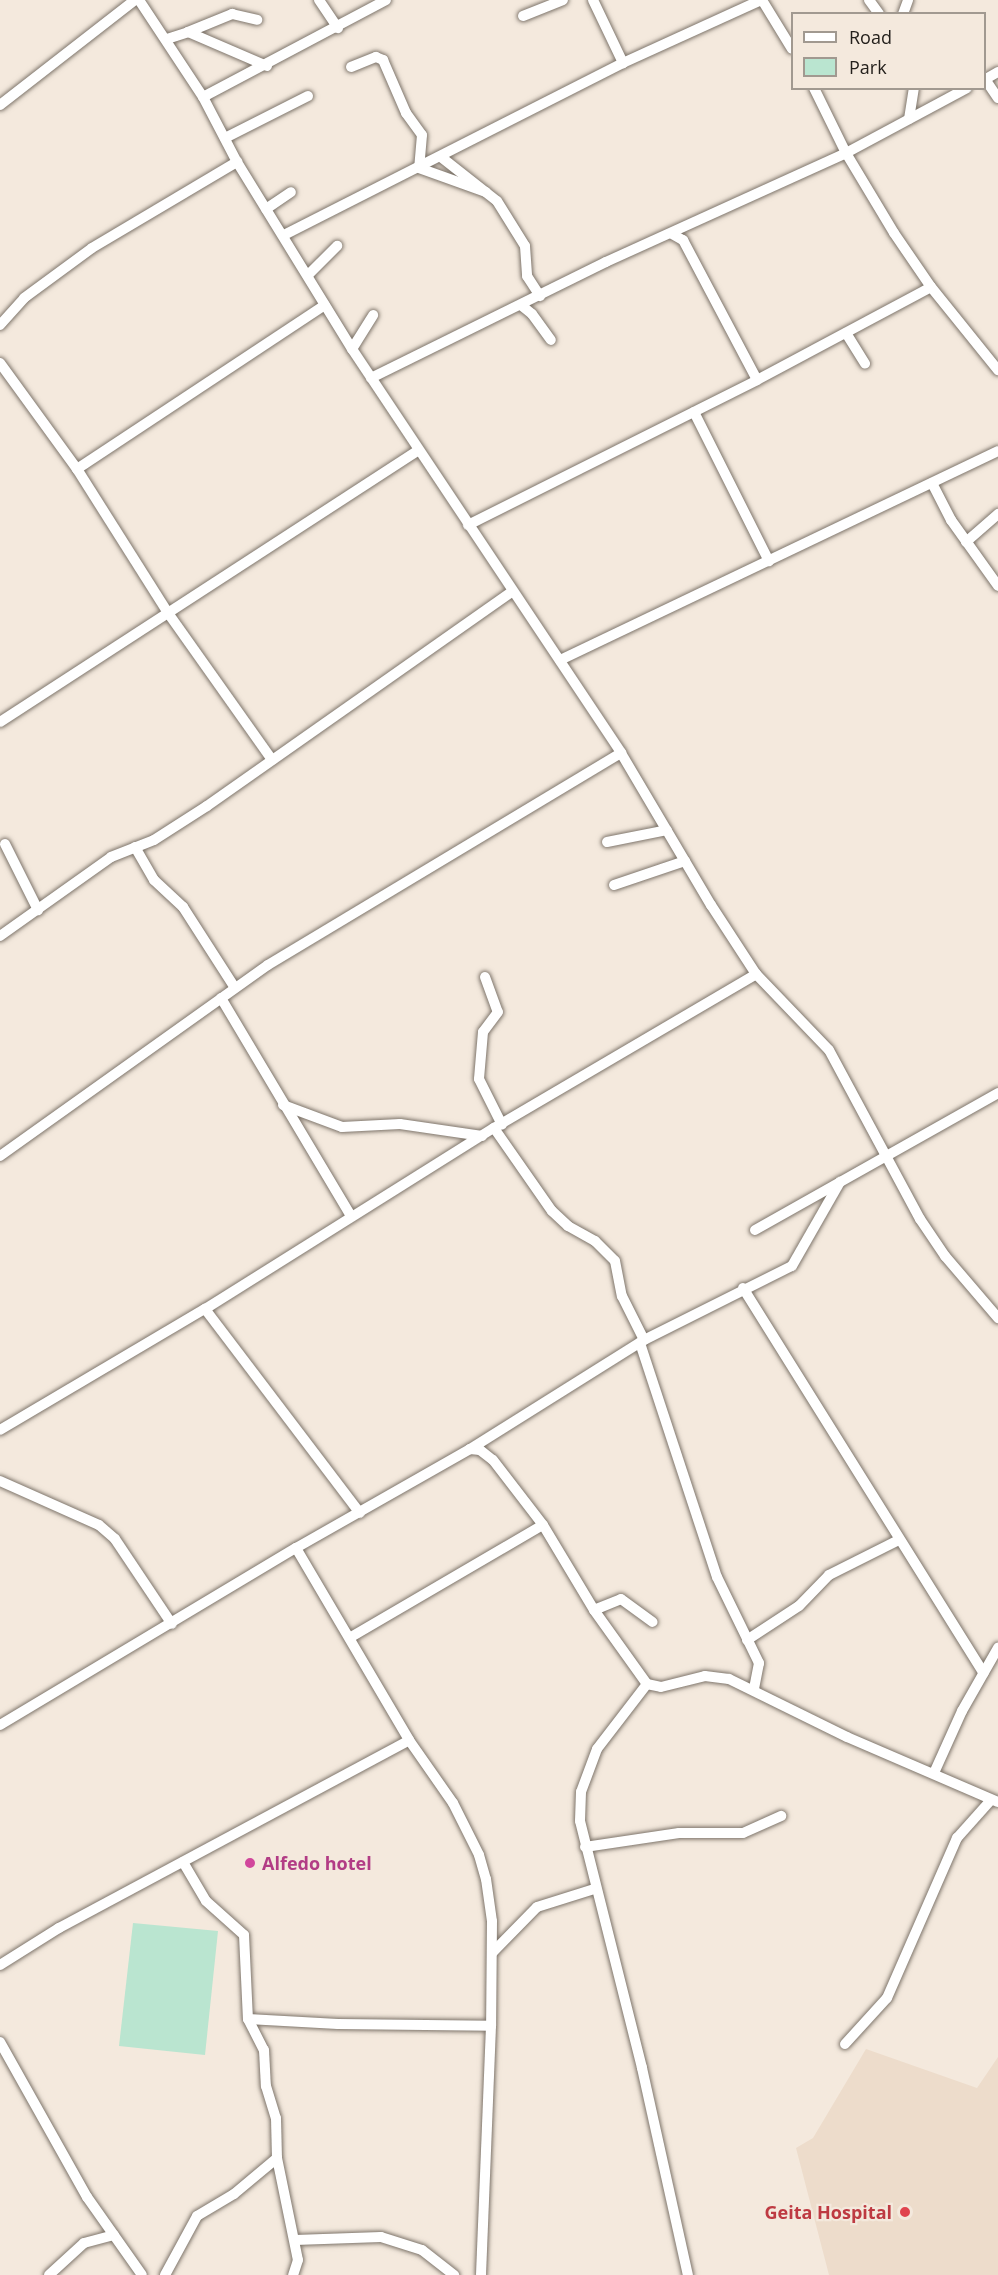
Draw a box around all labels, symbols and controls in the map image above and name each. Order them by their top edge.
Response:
legend [791,12,986,90]
text: Road [849,25,892,49]
text: Park [849,55,887,79]
place label: Alfedo hotel [262,1852,372,1874]
marker: Alfedo hotel [243,1856,257,1870]
place label: Geita Hospital [765,2201,892,2223]
marker: Geita Hospital [896,2203,914,2221]

